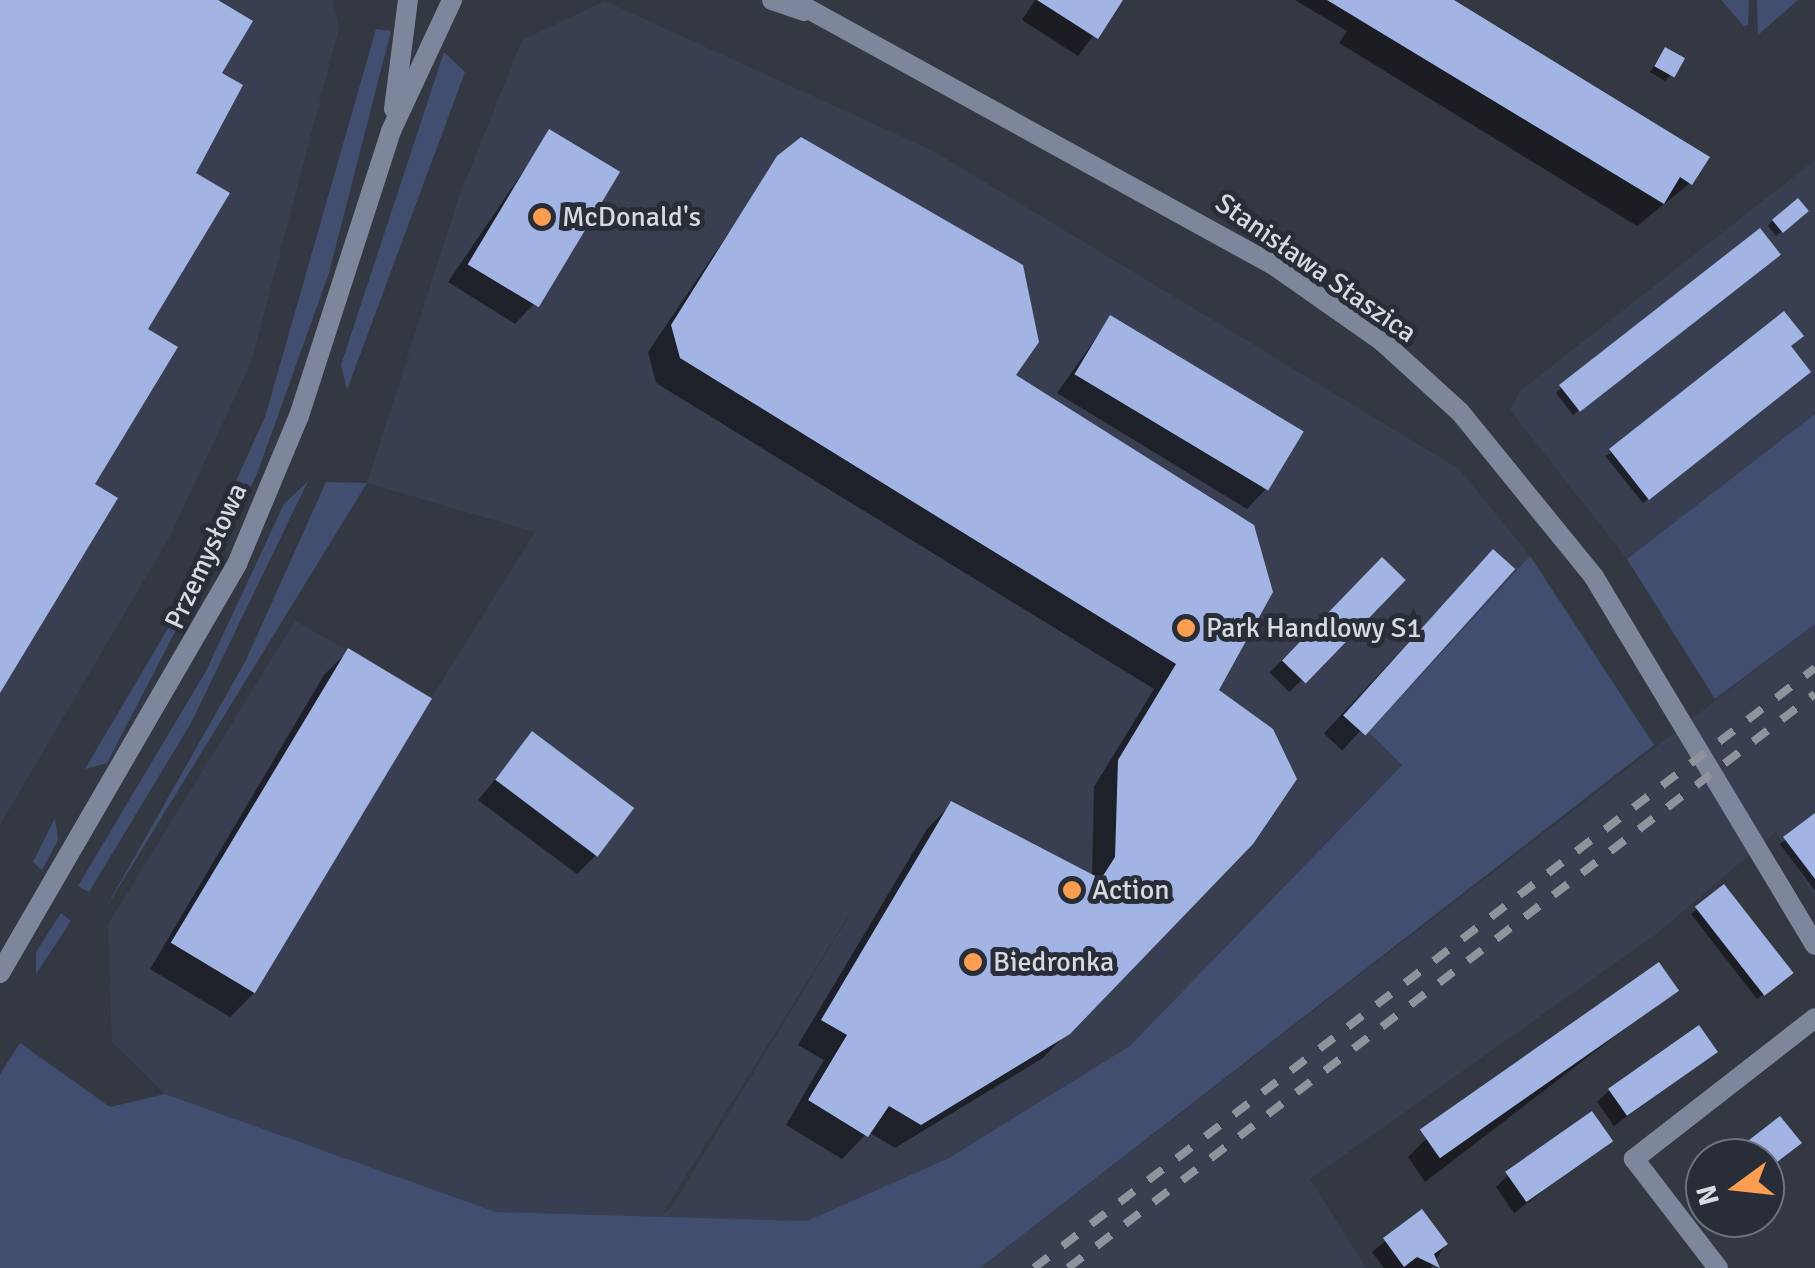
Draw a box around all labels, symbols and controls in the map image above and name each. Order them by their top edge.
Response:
street label: Stanisława Staszica [1209,186,1423,350]
place label: McDonald's [562,200,701,234]
marker: McDonald's [531,206,553,228]
street label: Przemysłowa [158,478,254,634]
place label: Park Handlowy S1 [1206,611,1422,645]
marker: Park Handlowy S1 [1175,617,1197,639]
place label: Action [1092,873,1170,907]
marker: Action [1061,879,1083,901]
place label: Biedronka [993,945,1114,979]
marker: Biedronka [962,951,984,973]
north arrow [1685,1138,1785,1238]
text: N [1689,1181,1727,1209]

